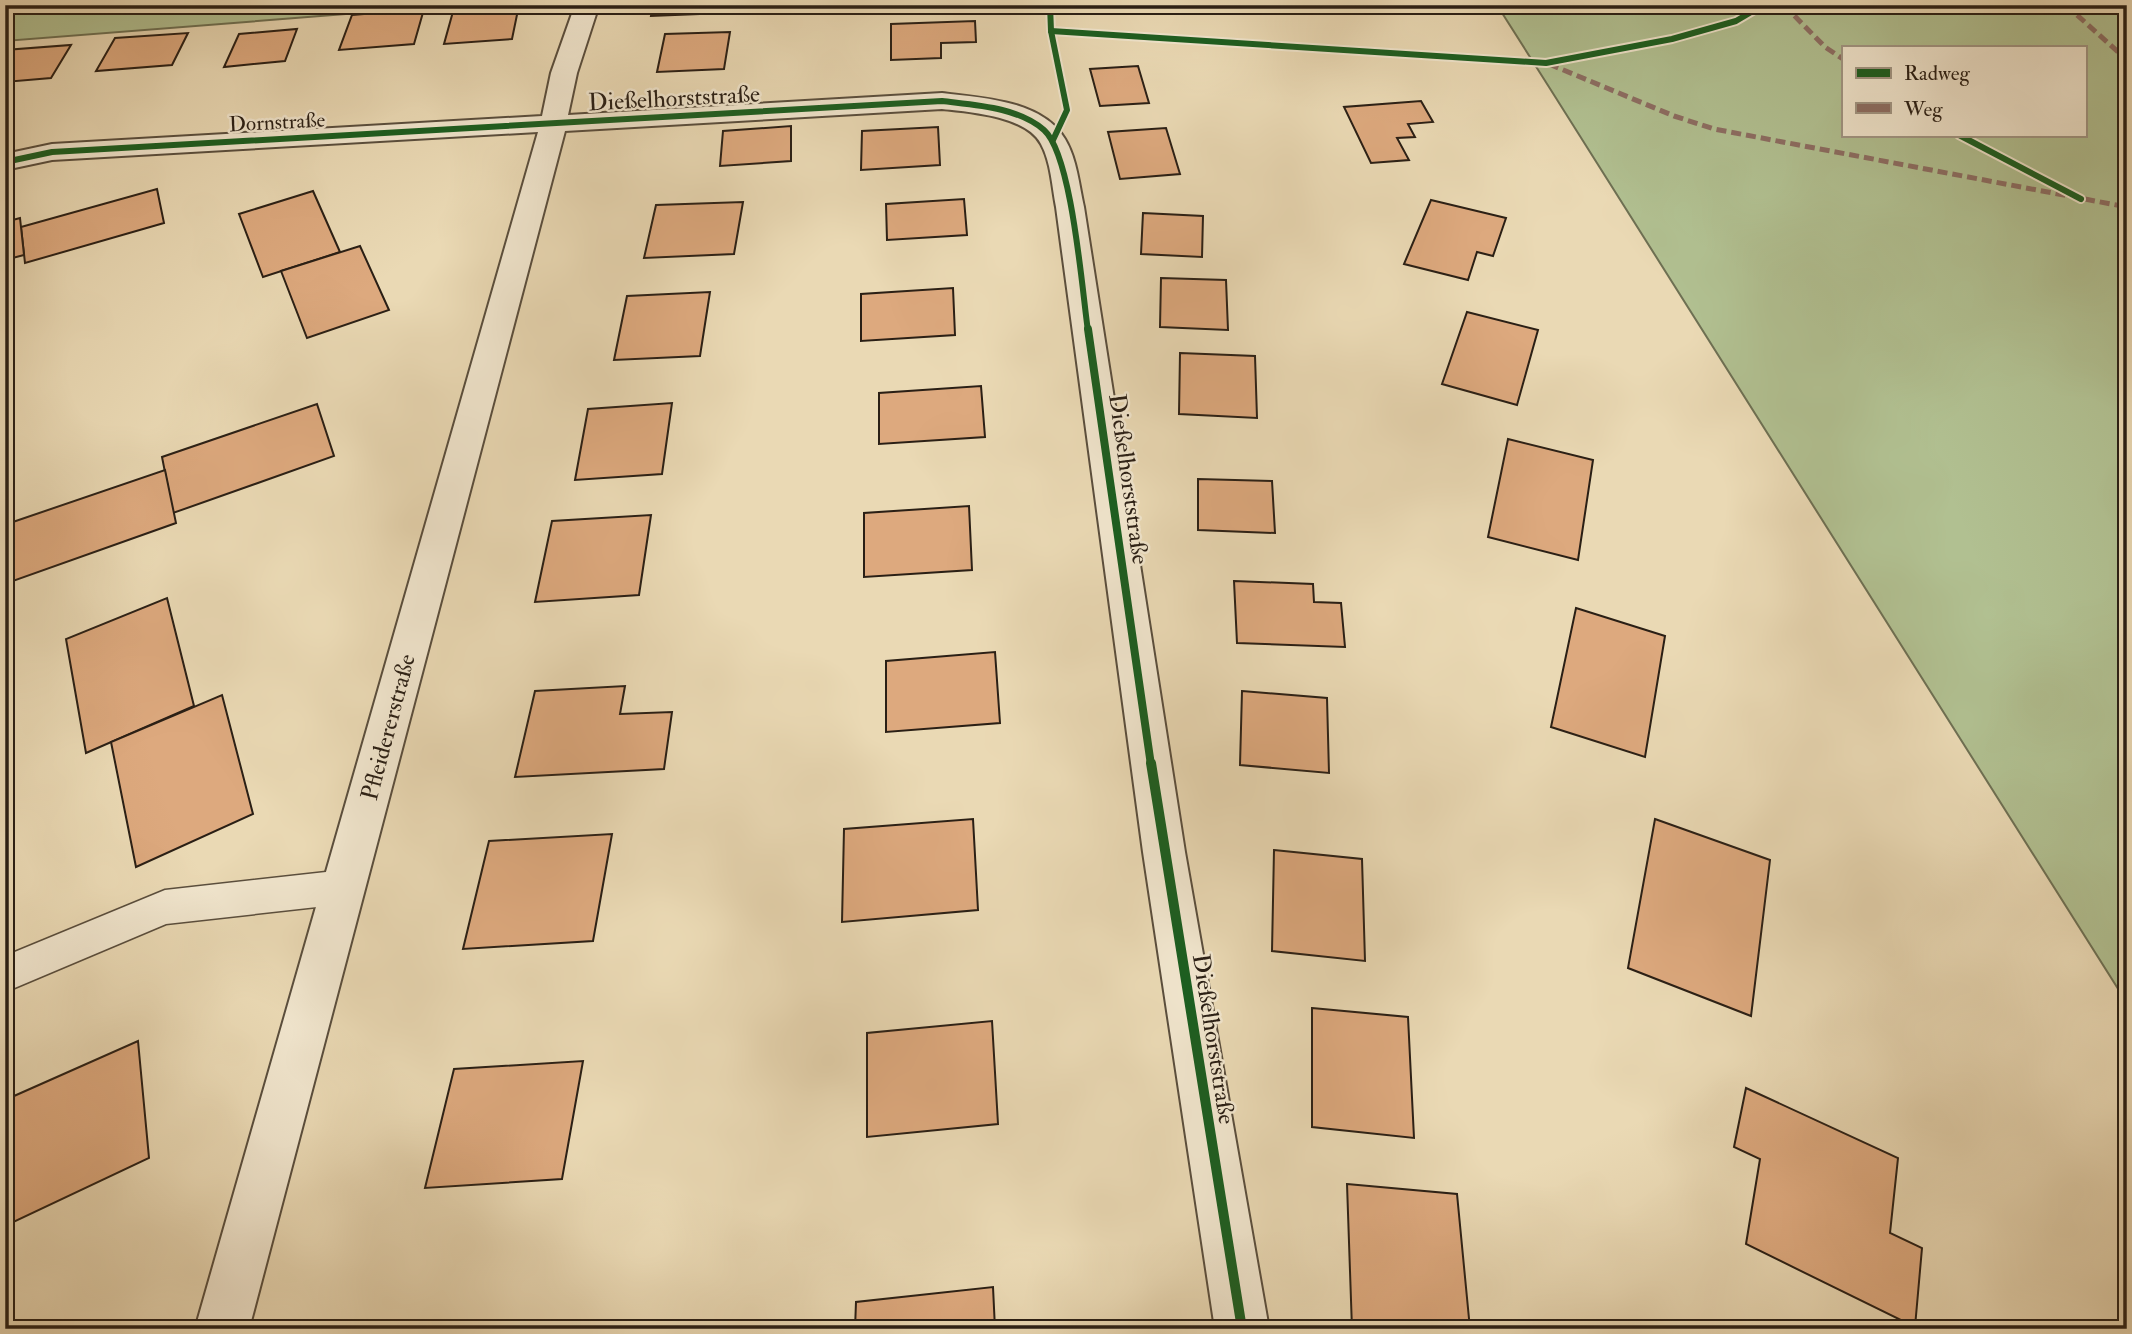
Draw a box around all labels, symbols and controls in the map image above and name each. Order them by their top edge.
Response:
legend [1842,46,2086,136]
text: Radweg [1904,60,1970,87]
street label: Dießelhorststraße [587,79,761,118]
text: Weg [1903,96,1943,123]
street label: Dornstraße [228,106,326,139]
street label: Dießelhorststraße [1101,392,1156,566]
street label: Pfleidererstraße [354,651,423,804]
street label: Dießelhorststraße [1185,952,1242,1126]

